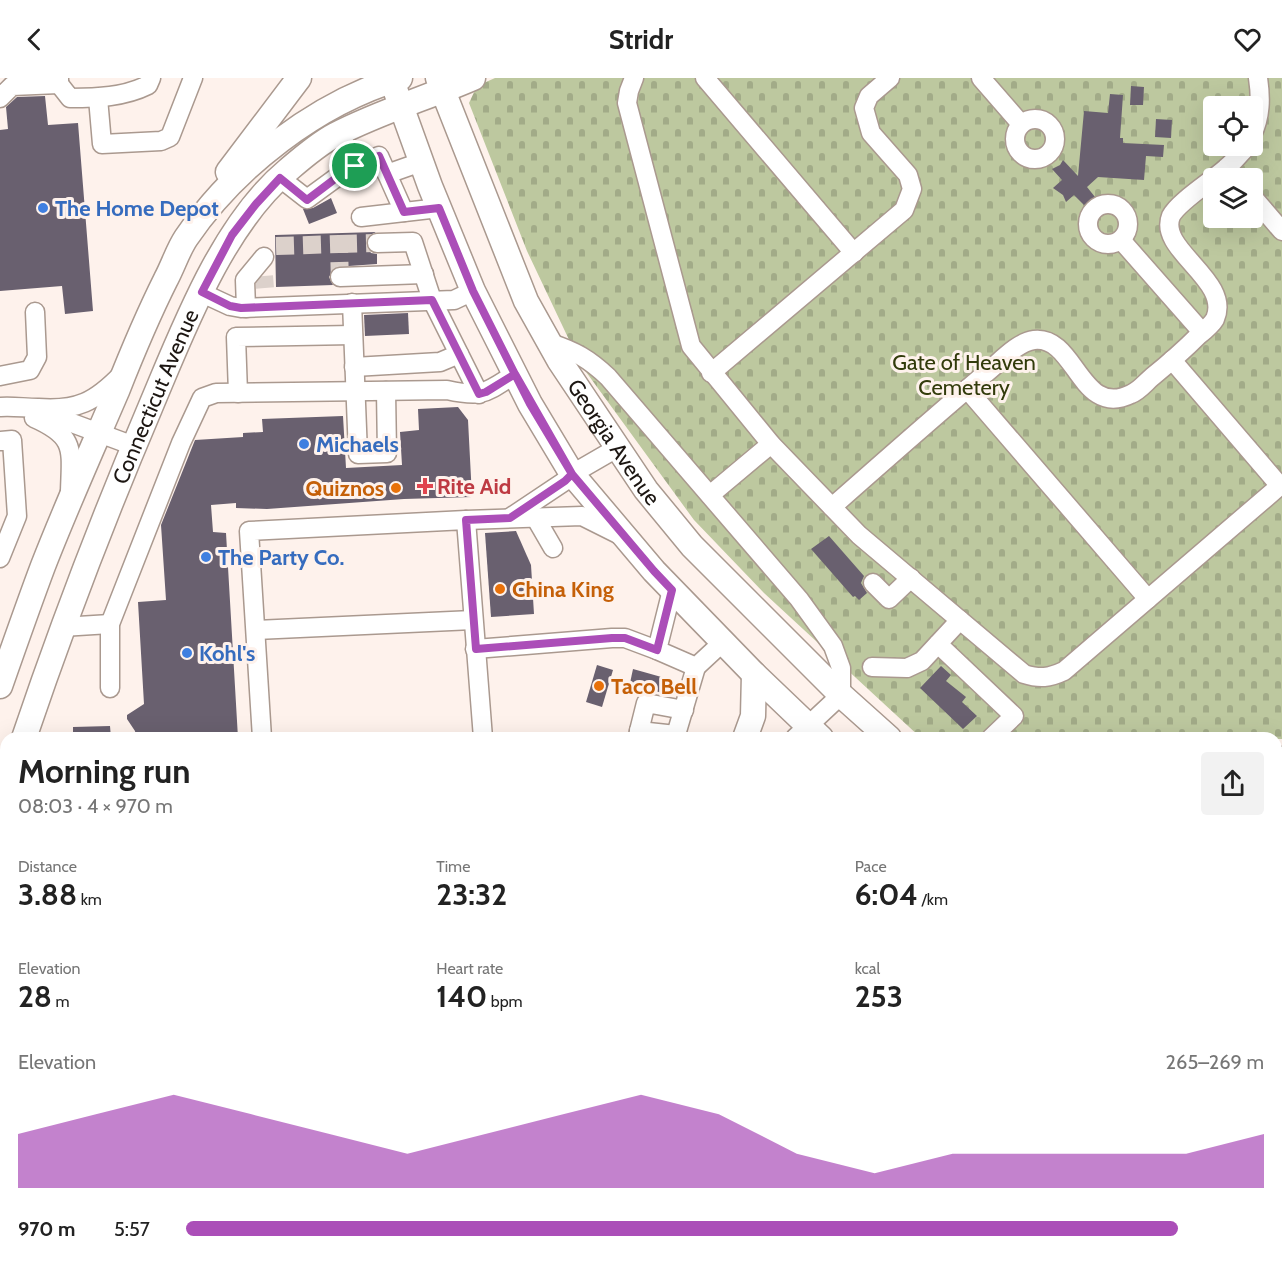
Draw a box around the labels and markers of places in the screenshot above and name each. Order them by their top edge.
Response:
pin [329,140,380,191]
place label: The Home Depot [55,195,219,222]
marker: The Home Depot [36,201,50,215]
place label: Michaels [316,431,399,458]
marker: Michaels [297,437,311,451]
place label: Rite Aid [437,473,511,500]
place label: Quiznos [306,475,384,502]
marker: Rite Aid [418,479,432,493]
marker: Quiznos [389,481,403,495]
place label: The Party Co. [218,544,344,571]
marker: The Party Co. [199,550,213,564]
place label: China King [512,576,614,603]
marker: China King [493,582,507,596]
place label: Kohl's [199,640,255,667]
marker: Kohl's [180,646,194,660]
place label: Taco Bell [611,673,697,700]
marker: Taco Bell [592,679,606,693]

